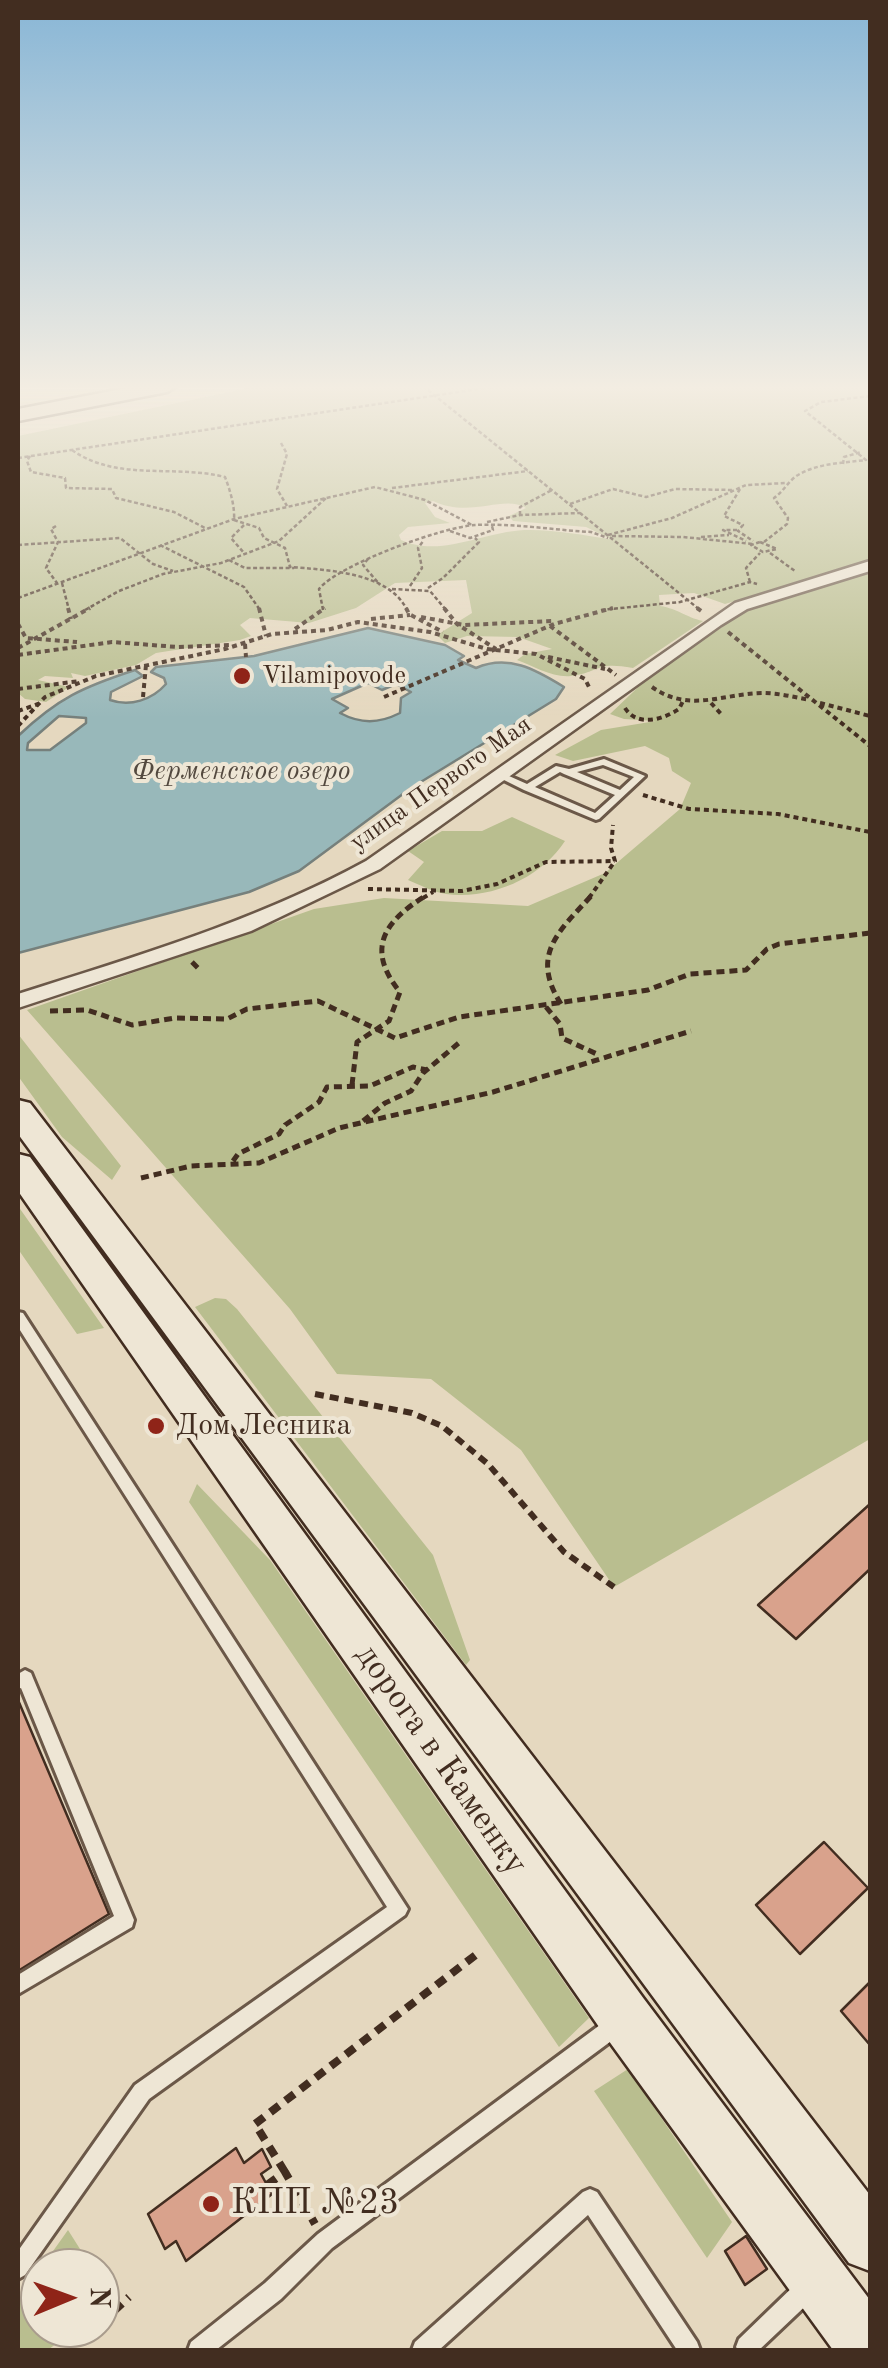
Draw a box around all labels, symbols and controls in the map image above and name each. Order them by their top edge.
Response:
place label: Vilamipovode [262,661,406,691]
marker: Vilamipovode [231,665,253,687]
street label: улица Первого Мая [344,710,538,858]
water label: Ферменское озеро [132,755,350,789]
place label: Дом Лесника [176,1408,351,1444]
marker: Дом Лесника [145,1415,167,1437]
street label: дорога в Каменку [346,1636,536,1884]
place label: КПП №23 [231,2183,399,2225]
marker: КПП №23 [200,2193,222,2215]
north arrow [20,2248,120,2348]
text: N [84,2287,112,2308]

